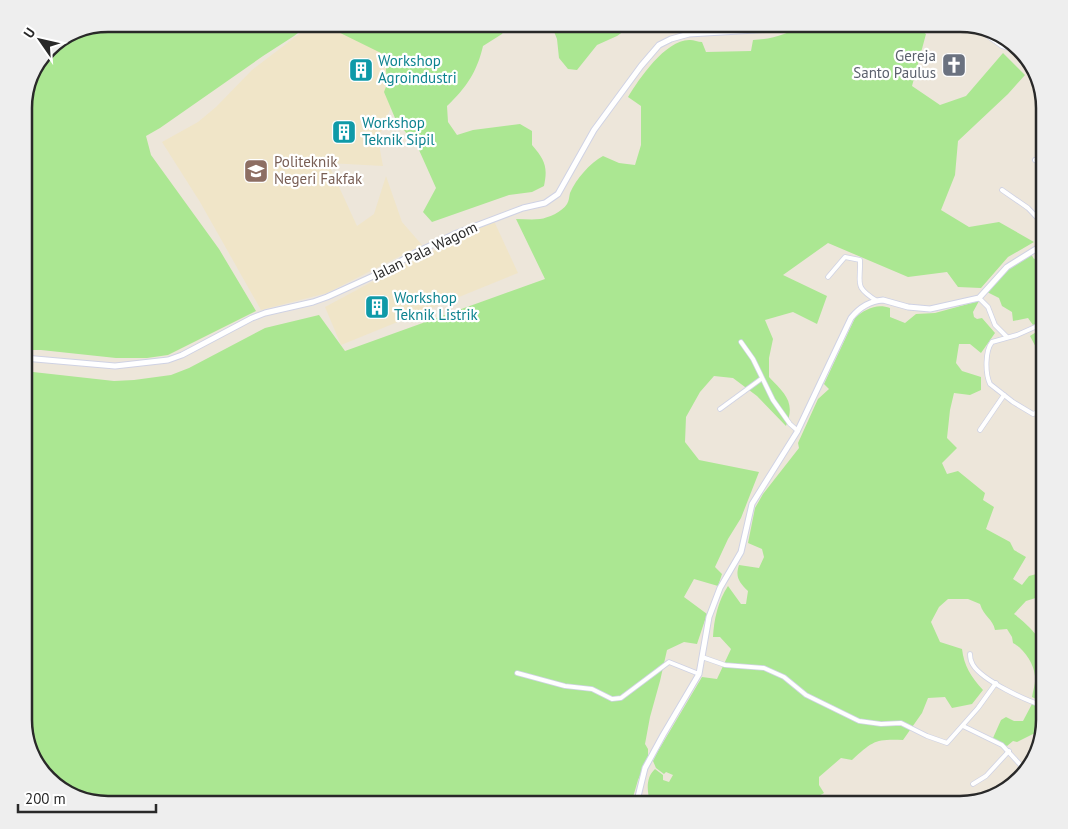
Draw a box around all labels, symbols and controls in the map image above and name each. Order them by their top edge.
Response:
north arrow [15,15,65,65]
text: U [19,24,39,41]
place label: Gereja Santo Paulus [853,46,936,82]
place label: Workshop Agroindustri [378,51,457,87]
church icon: Gereja Santo Paulus [941,52,967,78]
building icon: Workshop Agroindustri [348,57,374,83]
place label: Workshop Teknik Sipil [362,113,435,149]
building icon: Workshop Teknik Sipil [331,119,357,145]
place label: Politeknik Negeri Fakfak [274,152,363,188]
school or university icon: Politeknik Negeri Fakfak [243,158,269,184]
street label: Jalan Pala Wagom [368,217,480,285]
place label: Workshop Teknik Listrik [394,288,478,324]
building icon: Workshop Teknik Listrik [364,294,390,320]
scale bar [18,782,155,814]
text: 200 m [25,789,66,808]

